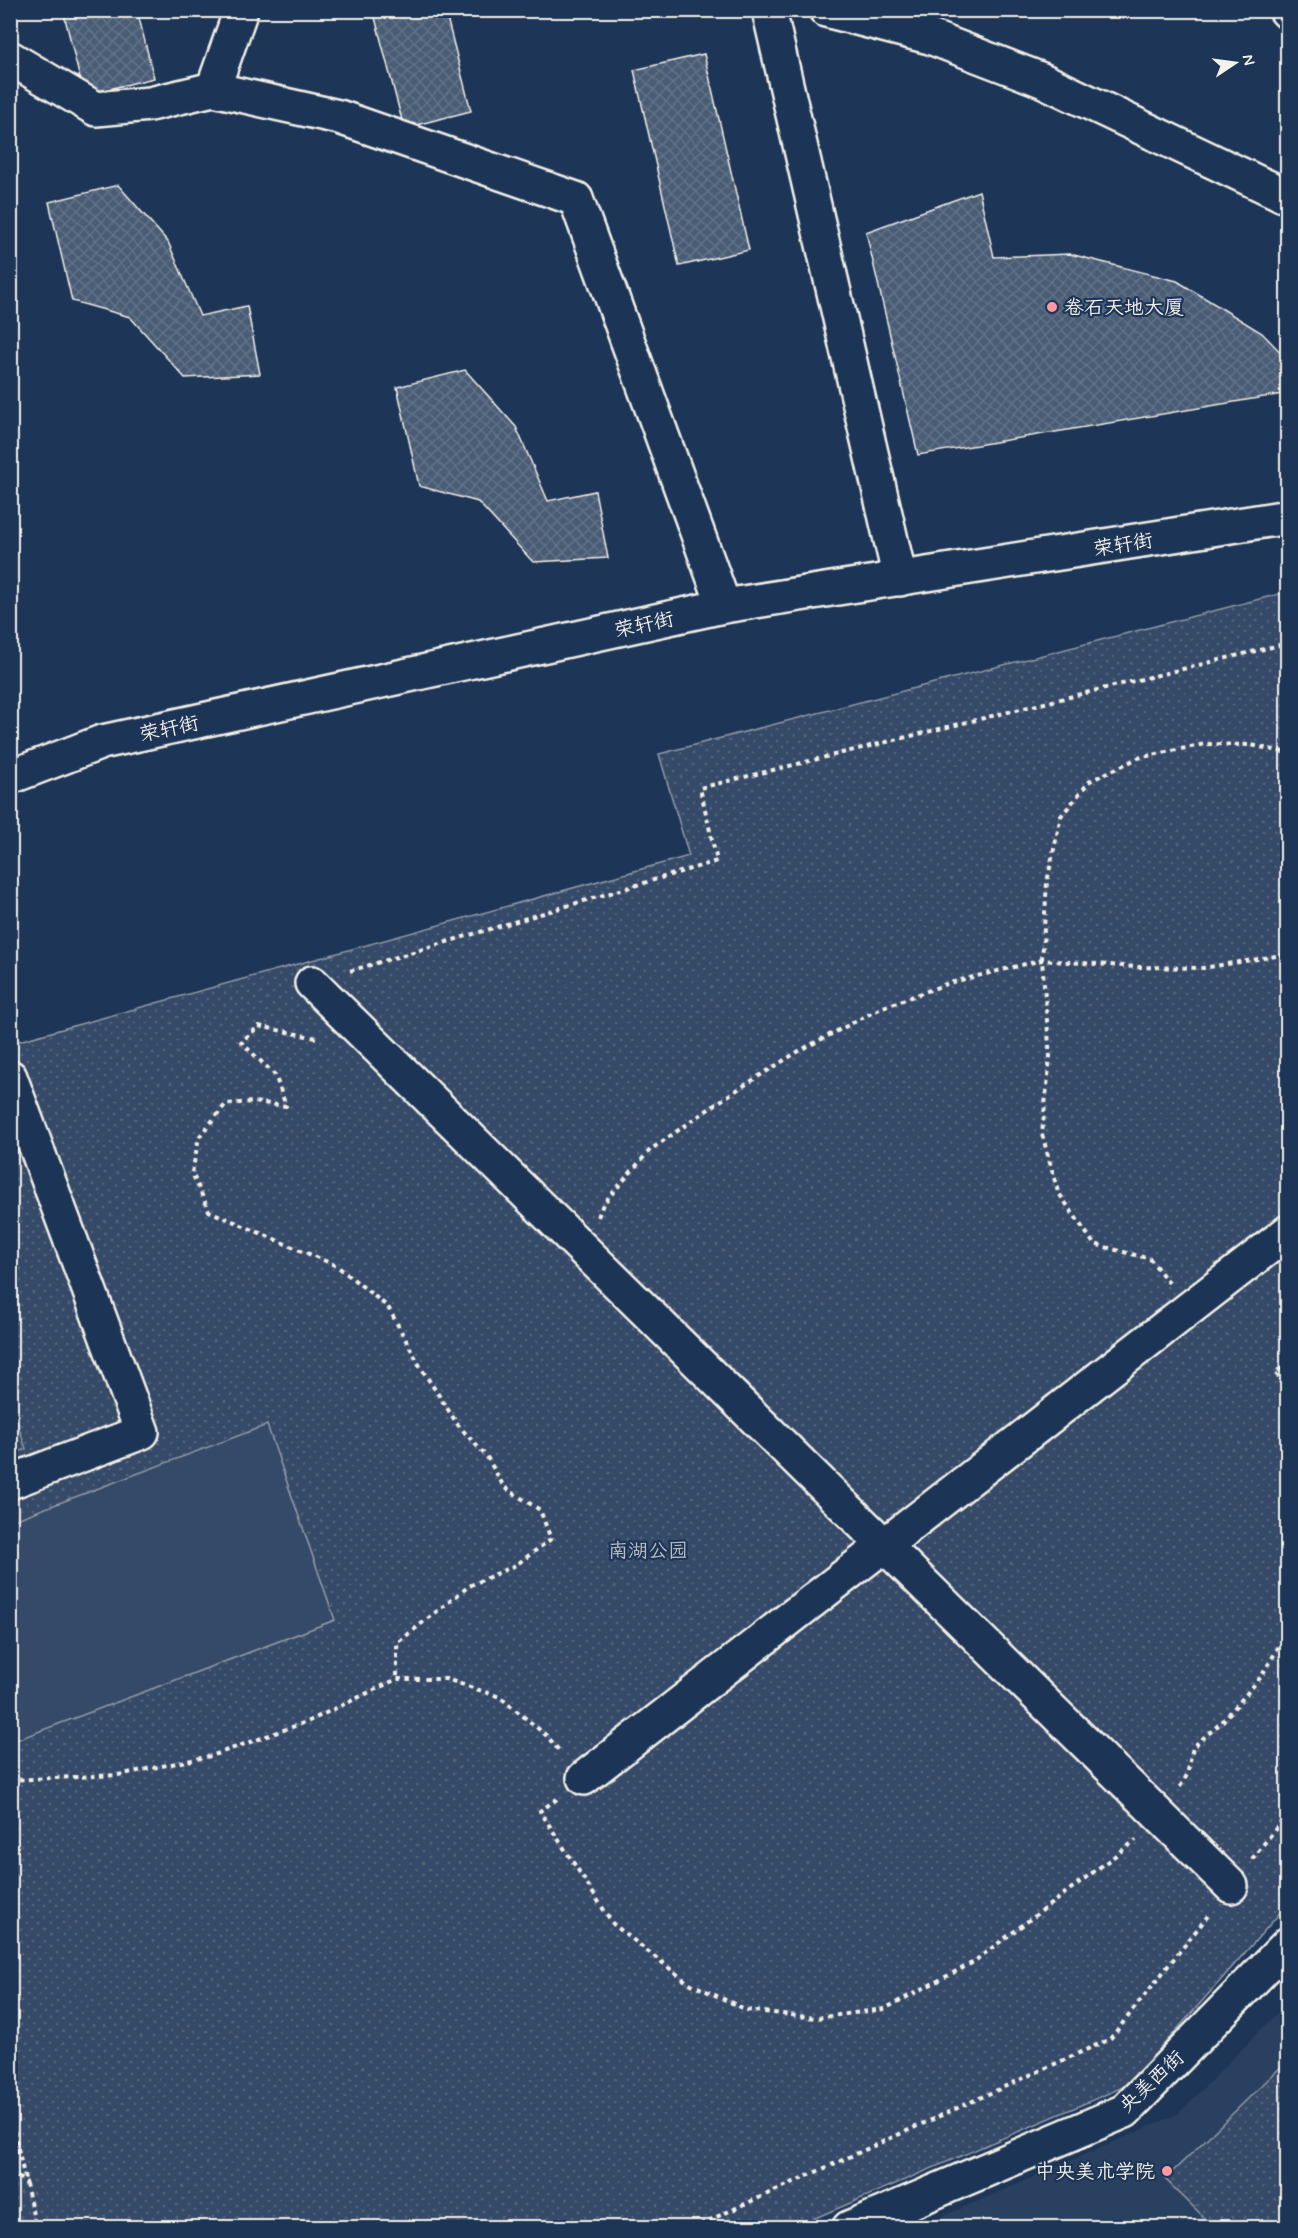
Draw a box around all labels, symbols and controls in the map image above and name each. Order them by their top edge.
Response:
north arrow [1205,33,1265,93]
text: N [1237,52,1260,68]
place label: 卷石天地大厦 [1064,295,1184,322]
marker: 卷石天地大厦 [1045,300,1059,314]
street label: 荣轩街 [1091,527,1155,564]
street label: 荣轩街 [612,606,676,645]
street label: 荣轩街 [137,710,201,749]
park label: 南湖公园 [608,1538,688,1565]
street label: 央美西街 [1114,2045,1190,2119]
place label: 中央美术学院 [1035,2159,1155,2186]
marker: 中央美术学院 [1160,2164,1174,2178]

